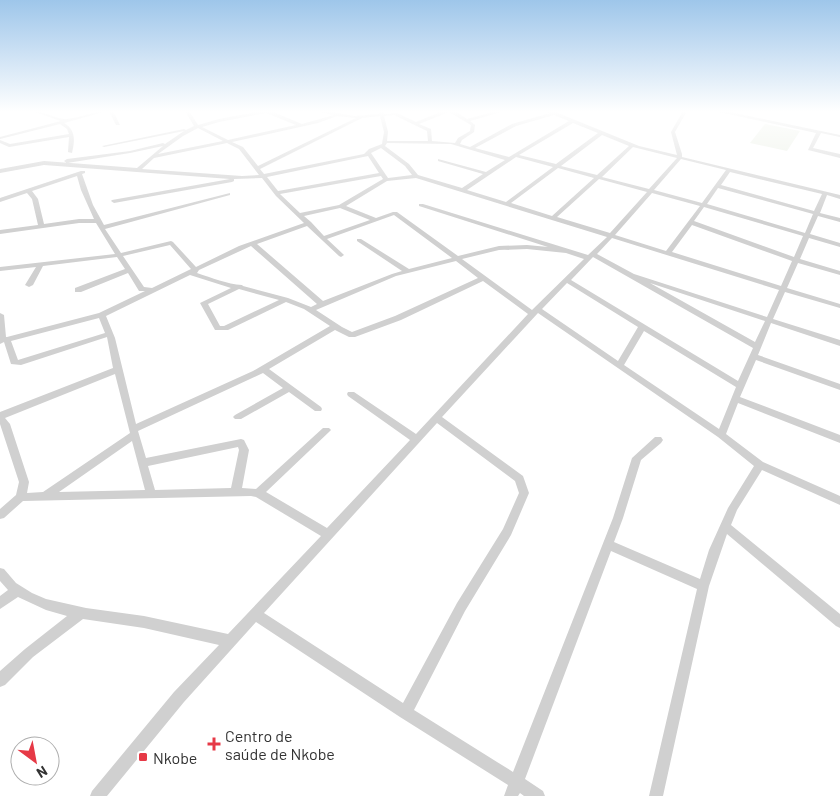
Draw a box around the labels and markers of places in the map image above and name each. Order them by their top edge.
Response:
place label: Centro de saúde de Nkobe [225,726,335,763]
marker: Centro de saúde de Nkobe [207,737,221,751]
place label: Nkobe [153,748,197,767]
marker: Nkobe [137,751,149,763]

